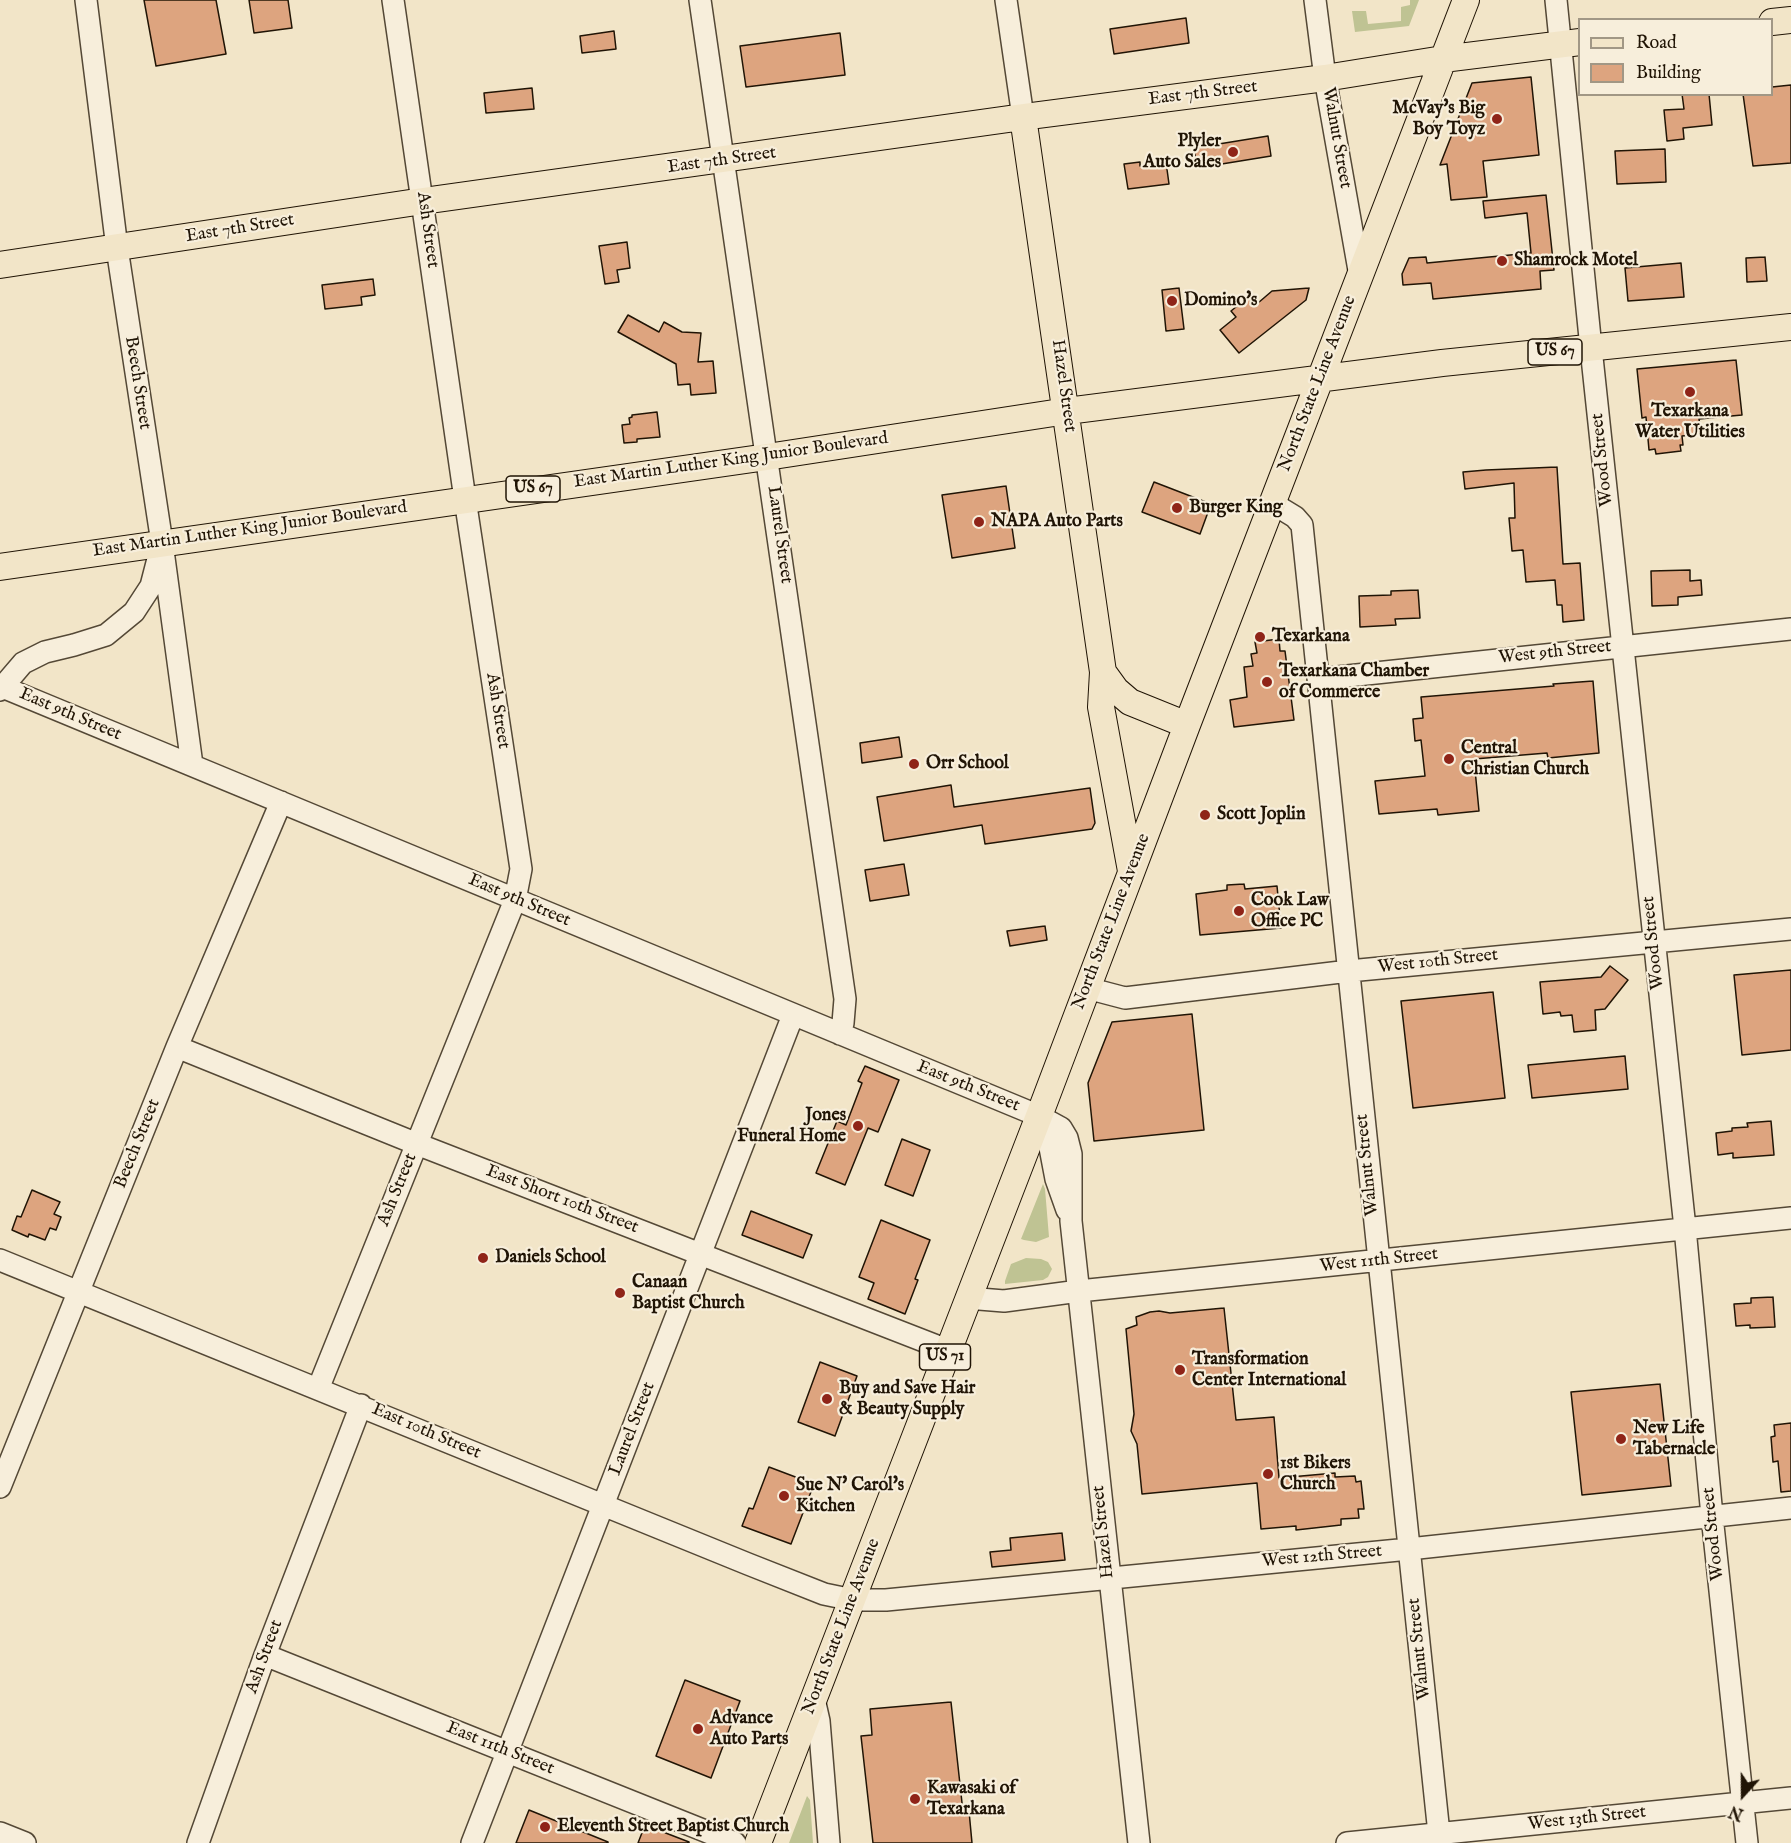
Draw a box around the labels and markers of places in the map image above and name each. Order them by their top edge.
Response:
place label: McVay's Big Boy Toyz [1392,98,1485,140]
marker: McVay's Big Boy Toyz [1490,112,1504,126]
place label: Plyler Auto Sales [1143,131,1221,174]
marker: Plyler Auto Sales [1226,145,1240,159]
place label: Shamrock Motel [1514,250,1638,272]
marker: Shamrock Motel [1495,254,1509,268]
place label: Domino's [1184,290,1257,312]
marker: Domino's [1165,294,1179,308]
marker: Texarkana Water Utilities [1683,385,1697,399]
place label: Texarkana Water Utilities [1635,401,1745,444]
place label: Burger King [1189,497,1283,519]
marker: Burger King [1170,501,1184,515]
place label: NAPA Auto Parts [991,511,1123,533]
marker: NAPA Auto Parts [972,515,986,529]
place label: Texarkana [1272,626,1350,648]
marker: Texarkana [1253,630,1267,644]
place label: Texarkana Chamber of Commerce [1279,661,1429,704]
marker: Texarkana Chamber of Commerce [1260,675,1274,689]
place label: Central Christian Church [1461,738,1589,780]
marker: Central Christian Church [1442,752,1456,766]
place label: Orr School [926,753,1009,775]
marker: Orr School [907,757,921,771]
place label: Scott Joplin [1217,804,1306,826]
marker: Scott Joplin [1198,808,1212,822]
place label: Cook Law Office PC [1251,890,1329,932]
marker: Cook Law Office PC [1232,904,1246,918]
place label: Jones Funeral Home [737,1105,846,1148]
marker: Jones Funeral Home [851,1119,865,1133]
place label: Daniels School [495,1247,606,1269]
marker: Daniels School [476,1251,490,1265]
place label: Canaan Baptist Church [632,1272,744,1314]
marker: Canaan Baptist Church [613,1286,627,1300]
place label: Transformation Center International [1192,1349,1346,1392]
marker: Transformation Center International [1173,1363,1187,1377]
place label: Buy and Save Hair & Beauty Supply [839,1378,975,1420]
marker: Buy and Save Hair & Beauty Supply [820,1392,834,1406]
place label: New Life Tabernacle [1633,1418,1715,1460]
marker: New Life Tabernacle [1614,1432,1628,1446]
place label: 1st Bikers Church [1280,1453,1351,1496]
marker: 1st Bikers Church [1261,1467,1275,1481]
place label: Sue N' Carol's Kitchen [796,1475,904,1518]
marker: Sue N' Carol's Kitchen [777,1489,791,1503]
place label: Advance Auto Parts [710,1708,788,1750]
marker: Advance Auto Parts [691,1722,705,1736]
place label: Kawasaki of Texarkana [927,1778,1016,1820]
marker: Kawasaki of Texarkana [908,1792,922,1806]
place label: Eleventh Street Baptist Church [557,1816,789,1838]
marker: Eleventh Street Baptist Church [538,1820,552,1834]

